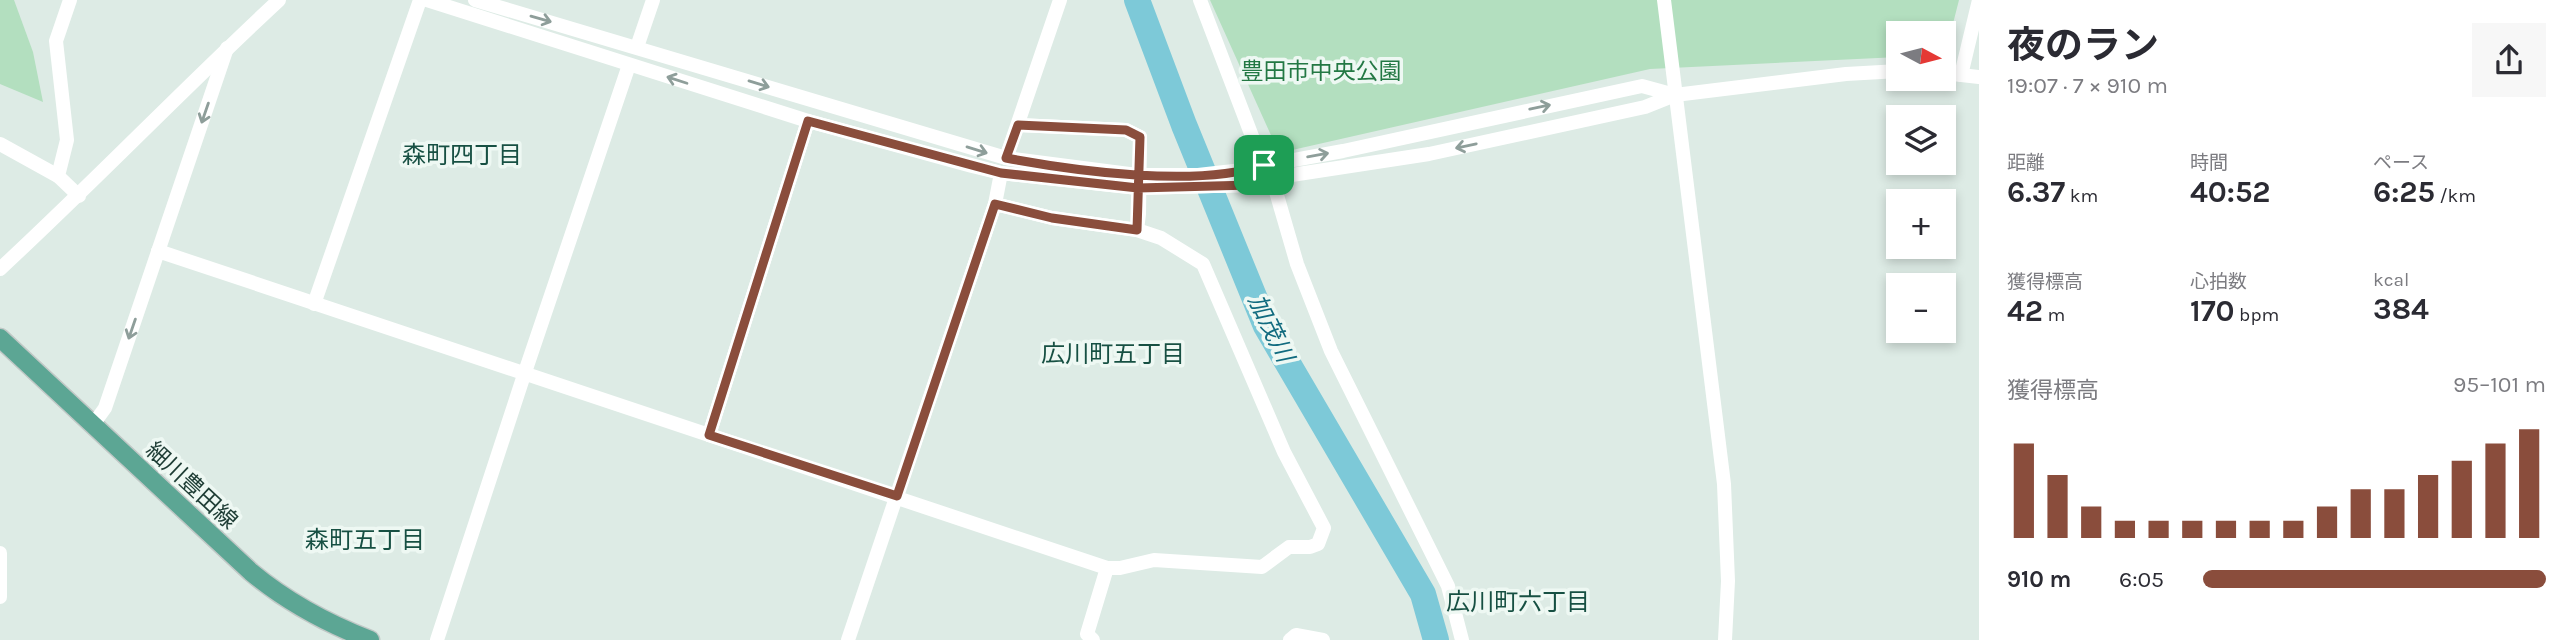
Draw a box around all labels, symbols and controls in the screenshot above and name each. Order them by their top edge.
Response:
one-way arrow [530,14,552,27]
north arrow [1886,21,1956,91]
map controls [1886,21,1956,343]
text: 夜のラン [2007,23,2159,68]
button: share [2472,23,2546,97]
park label: 豊田市中央公園 [1241,58,1402,85]
text: 19:07 · 7 × 910 m [2007,72,2168,99]
one-way arrow [666,73,688,85]
one-way arrow [748,79,770,92]
one-way arrow [1528,100,1551,114]
one-way arrow [198,102,211,124]
button: layers [1886,105,1956,175]
pin [1234,135,1294,195]
one-way arrow [1455,139,1478,153]
district label: 森町四丁目 [402,141,522,169]
one-way arrow [966,144,988,157]
icon: arrive [1245,146,1283,184]
one-way arrow [1306,148,1329,162]
text: 距離 [2007,152,2045,174]
text: 時間 [2190,152,2228,174]
text: ペース [2373,152,2429,174]
text: 6.37 [2007,174,2065,210]
text: 40:52 [2190,174,2271,210]
text: 6:25 [2373,174,2435,210]
text: km [2065,185,2098,207]
text: /km [2435,185,2476,207]
button: + [1886,189,1956,259]
text: kcal [2373,269,2409,291]
text: 獲得標高 [2007,271,2083,293]
text: 心拍数 [2190,271,2247,293]
button: − [1886,273,1956,343]
water label: 加茂川 [1243,290,1301,369]
text: 384 [2373,291,2429,327]
text: 42 [2007,293,2043,329]
text: 170 [2190,293,2235,329]
text: m [2043,304,2065,326]
text: bpm [2235,304,2279,326]
one-way arrow [125,317,137,339]
district label: 広川町五丁目 [1041,340,1185,368]
text: 95–101 m [2453,371,2546,398]
text: 獲得標高 [2007,377,2099,404]
street label: 細川豊田線 [140,436,243,534]
district label: 森町五丁目 [305,526,425,554]
text: 910 m [2007,566,2071,593]
text: 6:05 [2119,566,2164,593]
district label: 広川町六丁目 [1446,588,1590,616]

